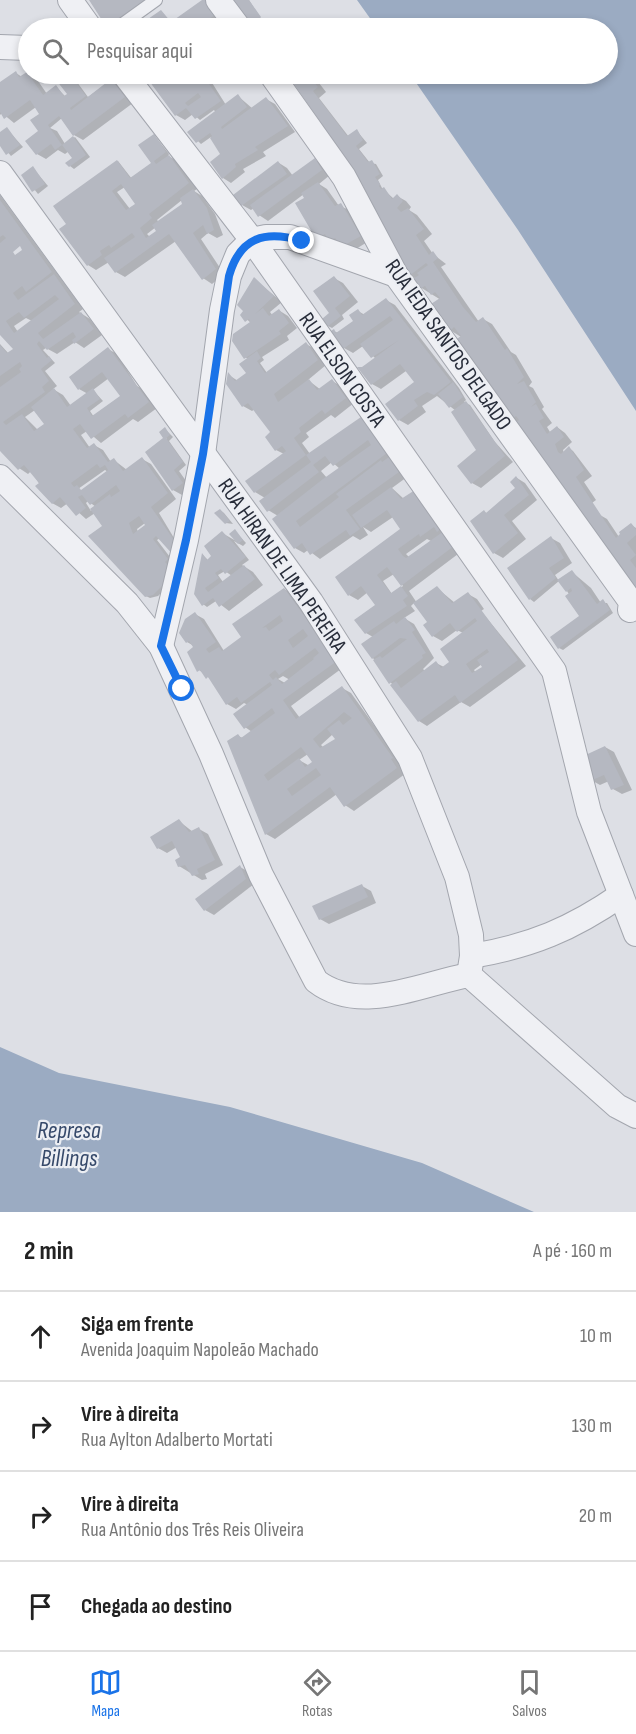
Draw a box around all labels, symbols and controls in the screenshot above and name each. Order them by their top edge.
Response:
search box [18,18,618,84]
icon: search [39,35,72,68]
text: Pesquisar aqui [87,38,192,65]
route end [288,227,314,253]
street label: RUA IEDA SANTOS DELGADO [379,254,517,436]
street label: RUA ELSON COSTA [293,307,392,433]
street label: RUA HIRAN DE LIMA PEREIRA [212,474,353,659]
route start [168,675,194,701]
water label: Represa Billings [37,1116,101,1173]
text: 2 min [24,1236,74,1267]
text: A pé · 160 m [533,1239,612,1263]
text: Siga em frente [81,1311,194,1338]
icon: ahead [24,1320,57,1353]
text: 10 m [580,1324,612,1348]
text: Avenida Joaquim Napoleão Machado [81,1338,319,1362]
text: Vire à direita [81,1401,179,1428]
icon: right [24,1410,57,1443]
text: 130 m [572,1414,612,1438]
text: Rua Aylton Adalberto Mortati [81,1428,273,1452]
text: Vire à direita [81,1491,179,1518]
icon: right [24,1500,57,1533]
text: 20 m [579,1504,612,1528]
text: Rua Antônio dos Três Reis Oliveira [81,1518,304,1542]
icon: arrive [24,1590,57,1623]
text: Chegada ao destino [81,1593,232,1620]
tab: Mapa [89,1666,122,1721]
tab: Rotas [301,1666,334,1721]
tab: Salvos [512,1666,547,1721]

